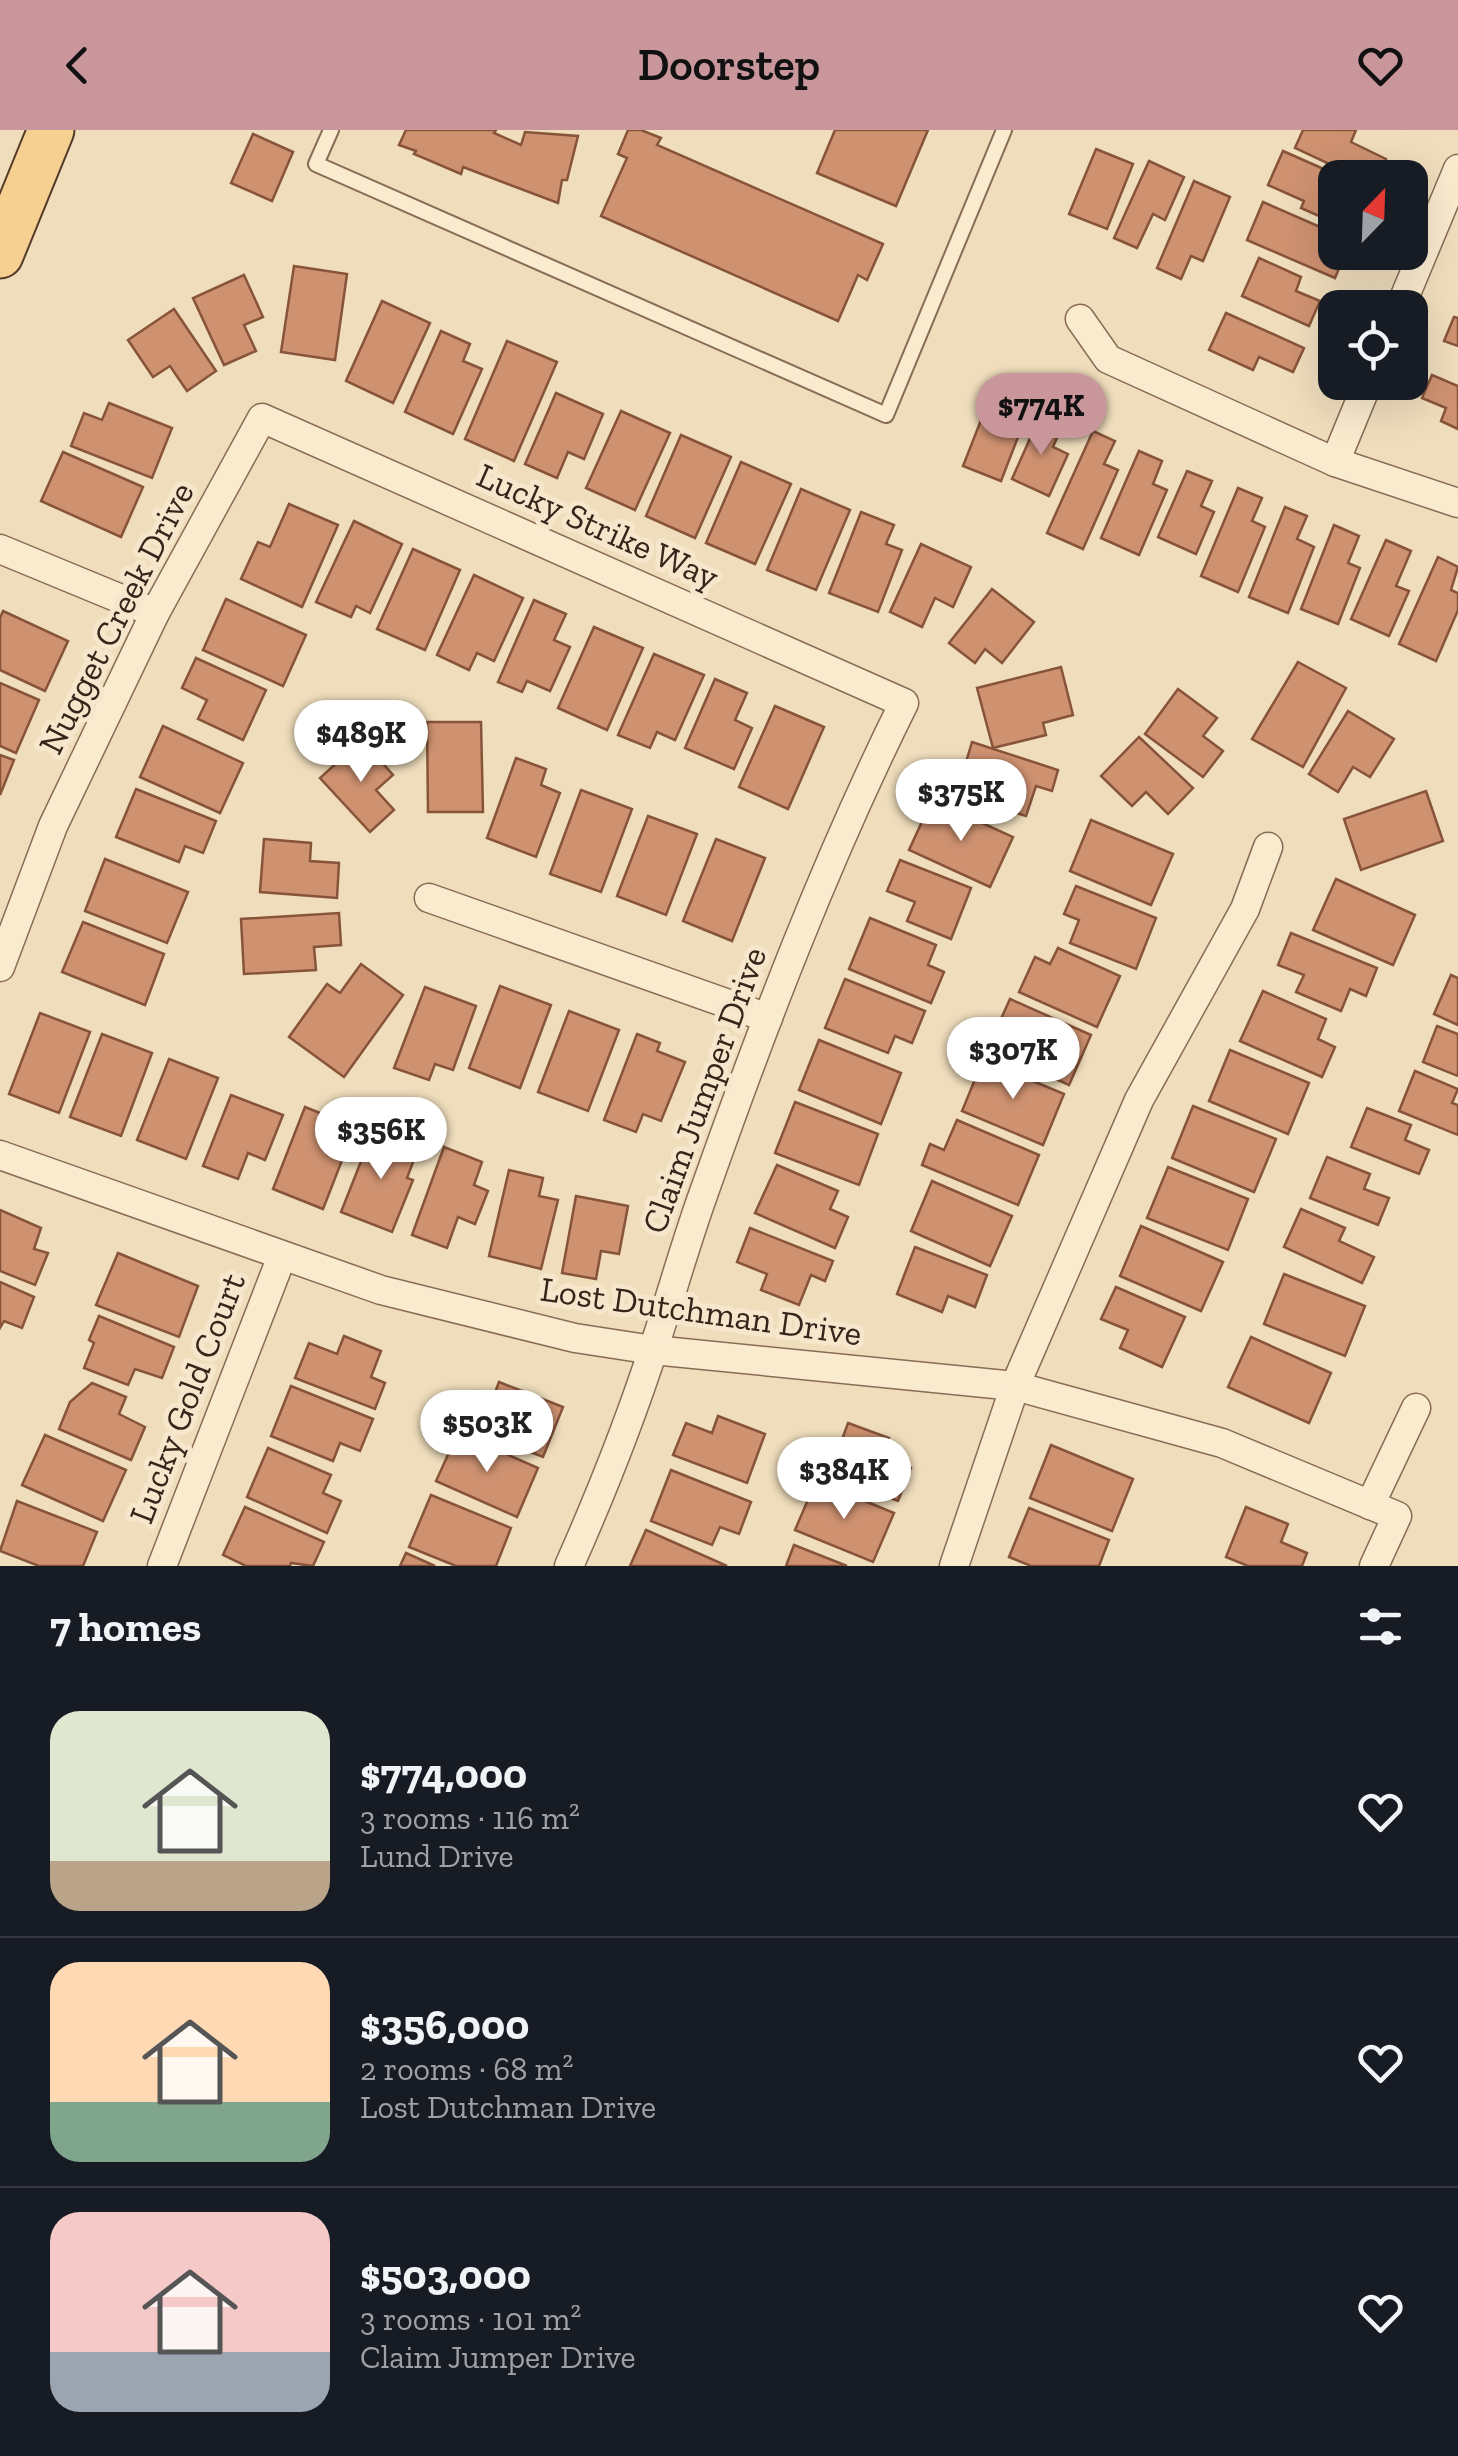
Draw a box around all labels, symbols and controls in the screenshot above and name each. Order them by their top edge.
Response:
icon: back [50,38,105,93]
text: Doorstep [638,38,820,92]
icon: heart [1353,38,1408,93]
north arrow [1318,160,1428,270]
map controls [1318,160,1428,400]
button: locate [1318,290,1428,400]
pin: $774K [971,373,1111,458]
text: $774K [998,386,1084,424]
street label: Lucky Strike Way [471,454,725,598]
street label: Nugget Creek Drive [29,475,203,761]
pin: $489K [291,700,431,785]
text: $489K [316,713,406,751]
pin: $375K [891,759,1031,844]
text: $375K [918,772,1004,810]
street label: Claim Jumper Drive [633,941,775,1239]
pin: $307K [943,1017,1083,1102]
text: $307K [969,1030,1057,1068]
pin: $356K [311,1097,451,1182]
text: $356K [337,1110,425,1148]
street label: Lucky Gold Court [120,1267,254,1529]
street label: Lost Dutchman Drive [538,1268,864,1354]
pin: $503K [417,1390,557,1475]
text: $503K [442,1403,532,1441]
pin: $384K [774,1437,914,1522]
text: $384K [799,1450,889,1488]
icon: filters [1353,1599,1408,1654]
text: 7 homes [50,1601,201,1652]
text: $774,000 [360,1748,527,1799]
icon: home [130,1751,250,1871]
icon: heart [1353,1784,1408,1839]
text: 3 rooms · 116 m² [360,1799,580,1837]
text: Lund Drive [360,1837,514,1875]
text: $356,000 [360,1999,529,2050]
icon: home [130,2002,250,2122]
icon: heart [1353,2035,1408,2090]
text: 2 rooms · 68 m² [360,2050,573,2088]
text: Lost Dutchman Drive [360,2088,656,2126]
text: $503,000 [360,2249,531,2300]
icon: home [130,2252,250,2372]
icon: heart [1353,2285,1408,2340]
text: 3 rooms · 101 m² [360,2300,581,2338]
text: Claim Jumper Drive [360,2338,636,2376]

